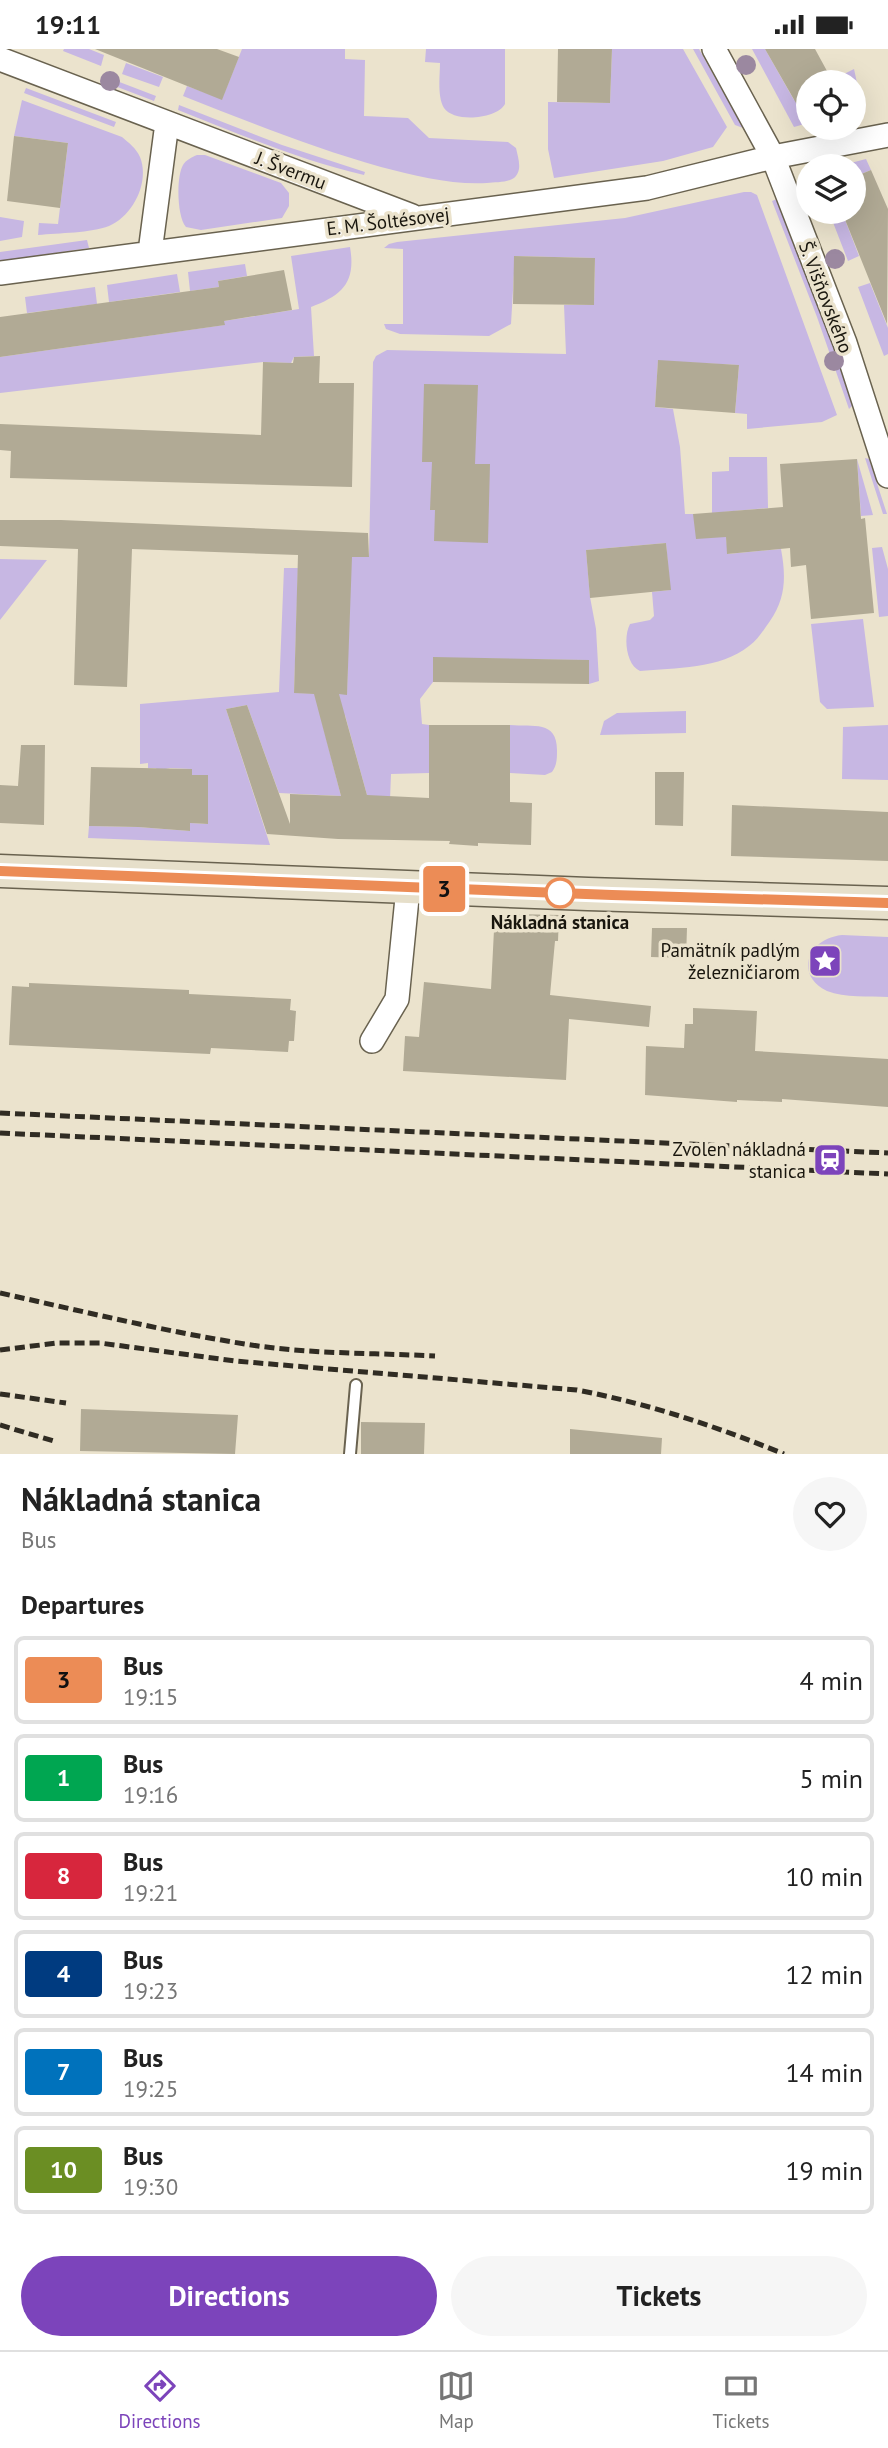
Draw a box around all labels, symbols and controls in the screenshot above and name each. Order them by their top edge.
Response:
text: 19:11 [35,8,101,41]
map controls [796,70,866,224]
button: locate [796,70,866,140]
street label: J. Švermu [251,145,330,194]
button: layers [796,154,866,224]
street label: E. M. Šoltésovej [325,202,451,240]
street label: Š. Višňovského [794,238,858,356]
line badge: 3 [421,866,467,912]
text: 3 [437,873,451,904]
marker: Nákladná stanica [545,878,575,908]
place label: Nákladná stanica [491,910,629,934]
place label: Pamätník padlým železničiarom [660,938,800,984]
place icon: Pamätník padlým železničiarom [806,942,844,980]
place label: Zvolen nákladná stanica [673,1137,806,1183]
station icon: Zvolen nákladná stanica [811,1141,849,1179]
text: Nákladná stanica [21,1477,261,1520]
button: heart [793,1477,867,1551]
text: Bus [21,1525,57,1554]
text: Departures [21,1588,144,1621]
text: Bus [123,1649,163,1682]
text: 3 [57,1664,70,1695]
text: 4 min [800,1664,863,1697]
text: 19:15 [123,1682,178,1711]
text: Bus [123,1747,163,1780]
text: 1 [57,1762,70,1793]
text: 5 min [800,1762,863,1795]
text: 19:16 [123,1780,178,1809]
text: Bus [123,1845,163,1878]
text: 8 [57,1860,70,1891]
text: 10 min [785,1860,863,1893]
text: 19:21 [123,1878,178,1907]
text: Bus [123,1943,163,1976]
text: 4 [57,1958,70,1989]
text: 12 min [785,1958,863,1991]
text: 19:23 [123,1976,178,2005]
text: Bus [123,2041,163,2074]
text: 7 [57,2056,70,2087]
text: 14 min [785,2056,863,2089]
text: 19:25 [123,2074,178,2103]
text: Bus [123,2139,163,2172]
text: 10 [50,2154,77,2185]
text: 19 min [785,2154,863,2187]
text: 19:30 [123,2172,178,2201]
button: Directions [21,2256,437,2336]
button: Tickets [451,2256,867,2336]
tab: Directions [118,2367,201,2433]
tab: Map [437,2367,475,2433]
tab: Tickets [712,2367,770,2433]

